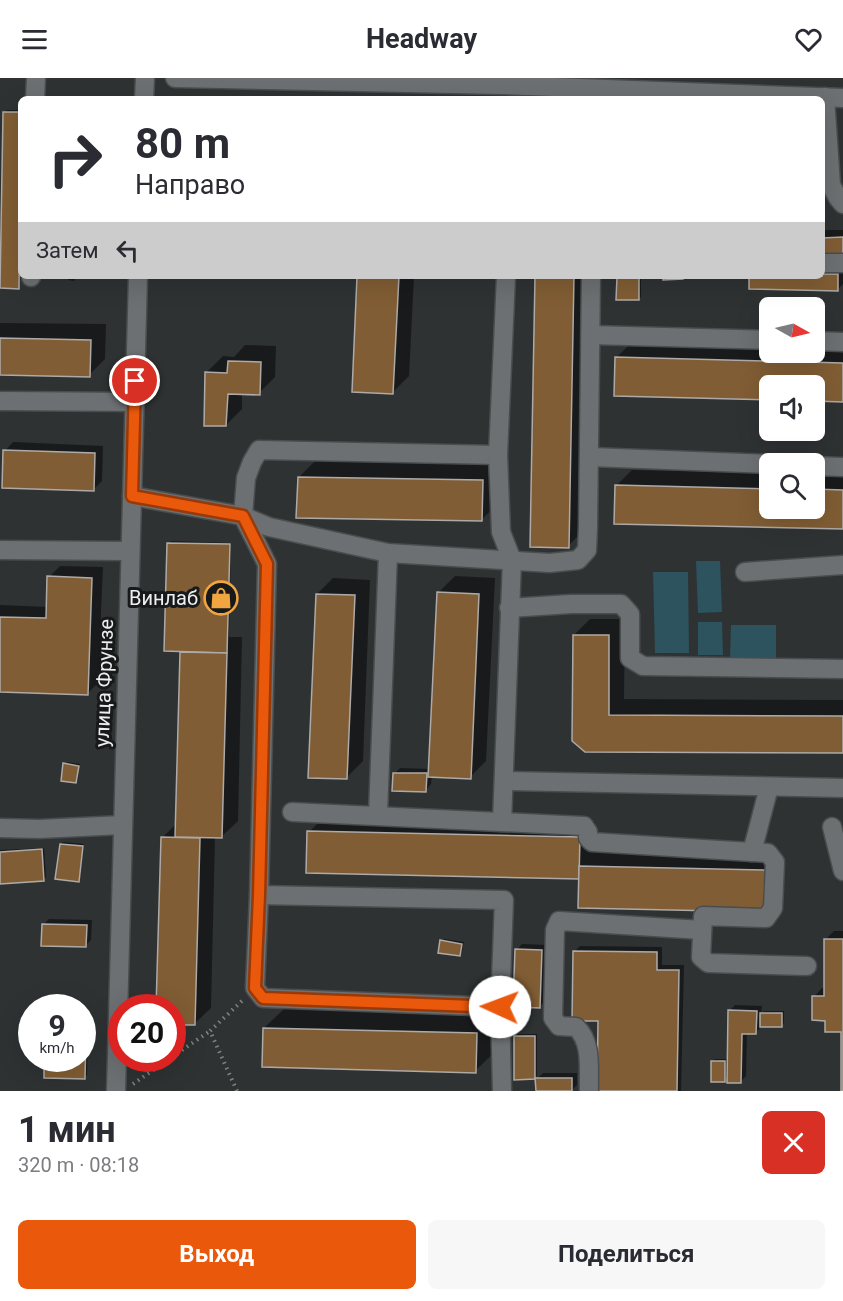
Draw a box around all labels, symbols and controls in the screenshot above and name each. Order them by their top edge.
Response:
icon: menu [18,23,51,56]
text: Headway [366,23,477,55]
icon: heart [792,23,825,56]
text: 80 m [135,119,230,168]
icon: right [36,120,114,198]
text: Направо [135,169,245,201]
icon: left [111,234,144,267]
text: Затем [36,238,99,263]
north arrow [759,297,825,363]
map controls [759,297,825,519]
pin [109,355,160,406]
icon: arrive [118,364,151,397]
button: sound [759,375,825,441]
button: search [759,453,825,519]
shop icon: Винлаб [203,580,239,616]
place label: Винлаб [129,586,198,610]
street label: улица Фрунзе [90,619,118,747]
position arrow [468,975,532,1039]
speed limit sign: 20 [108,994,186,1072]
text: 9 [48,1008,66,1043]
text: km/h [39,1039,75,1057]
text: 1 мин [18,1109,116,1151]
button: close [762,1111,825,1174]
text: 320 m · 08:18 [18,1153,139,1177]
button: Выход [18,1220,416,1289]
button: Поделиться [428,1220,825,1289]

